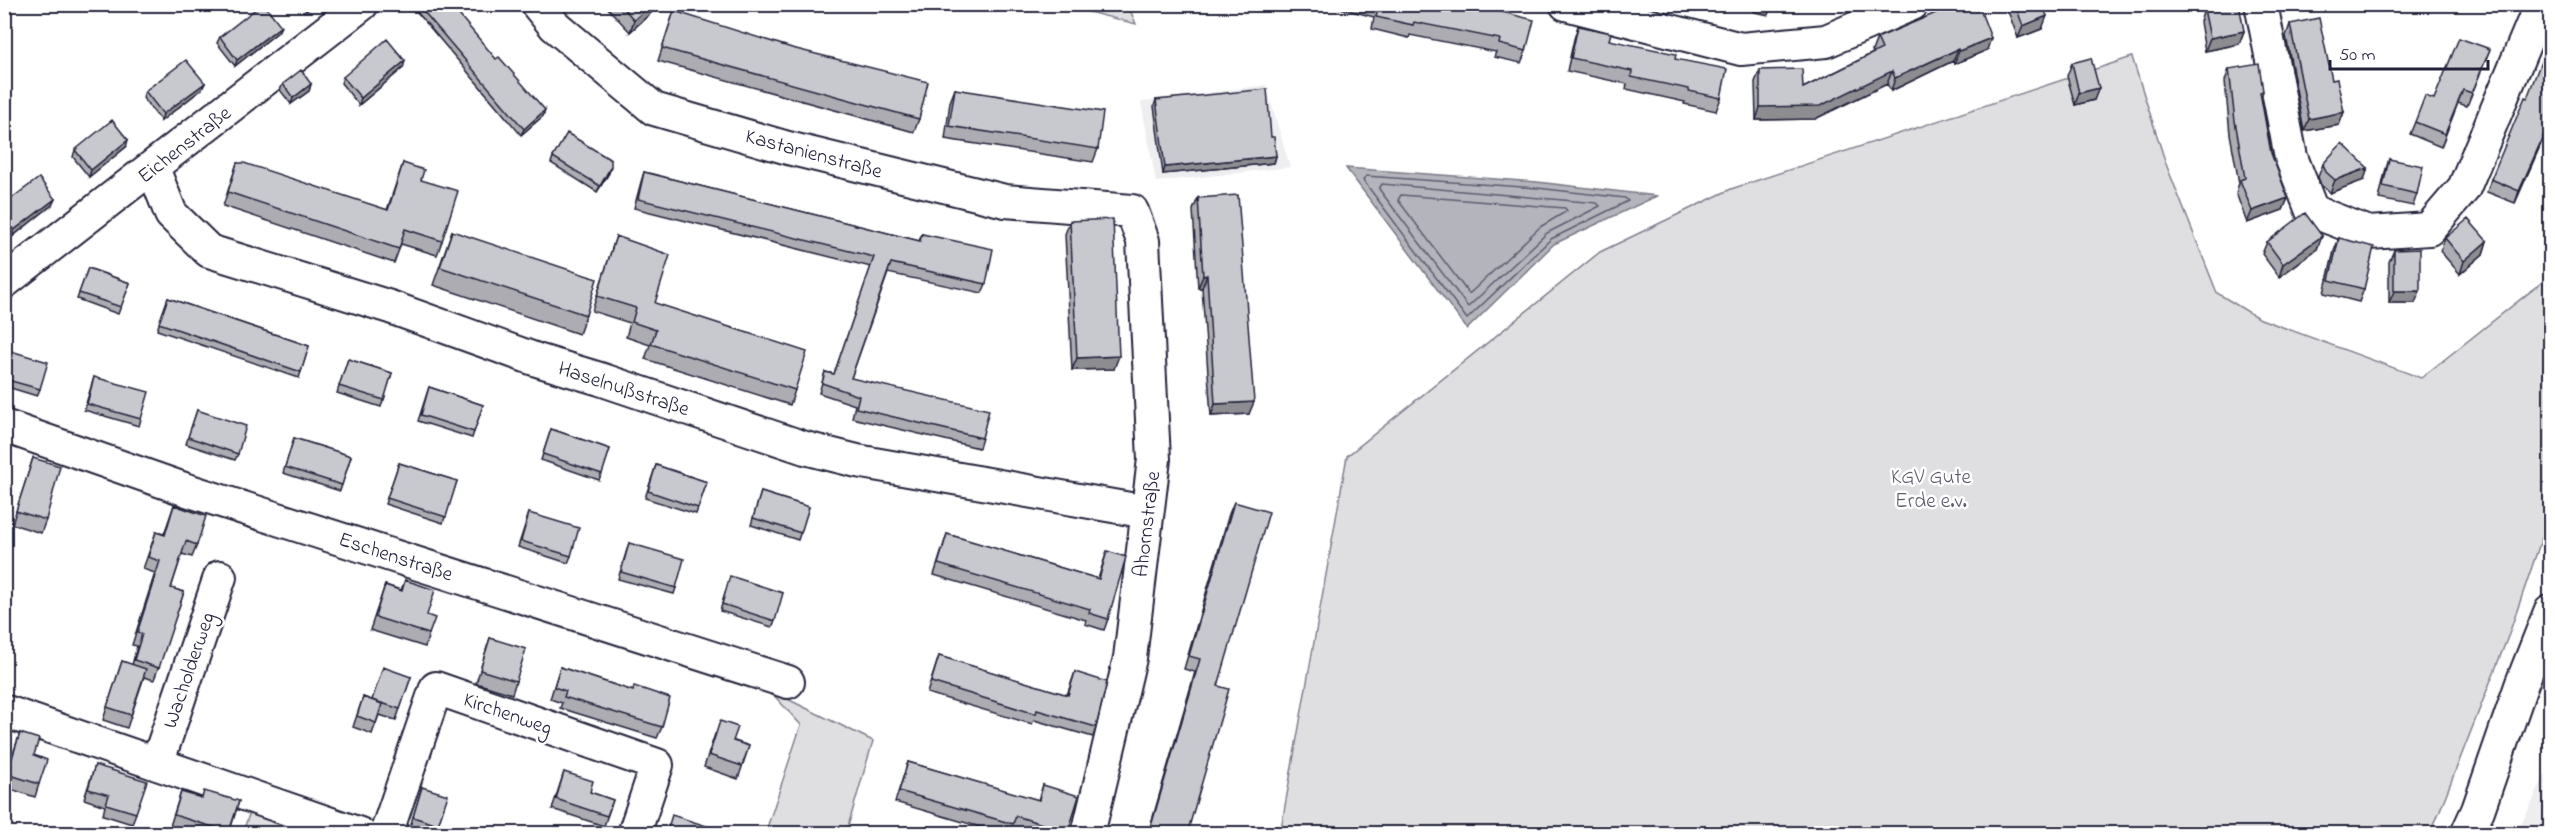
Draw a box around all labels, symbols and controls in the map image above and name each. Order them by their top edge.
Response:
scale bar [2330,33,2488,71]
text: 50 m [2339,43,2376,69]
street label: Eichenstraße [132,99,239,192]
street label: Kastanienstraße [742,122,886,188]
street label: Haselnußstraße [554,355,693,425]
park label: KGV Gute Erde e.v. [1891,463,1972,517]
street label: Ahornstraße [1127,469,1169,579]
street label: Eschenstraße [334,525,457,591]
street label: Wacholderweg [156,609,226,733]
street label: Kirchenweg [458,686,556,746]

